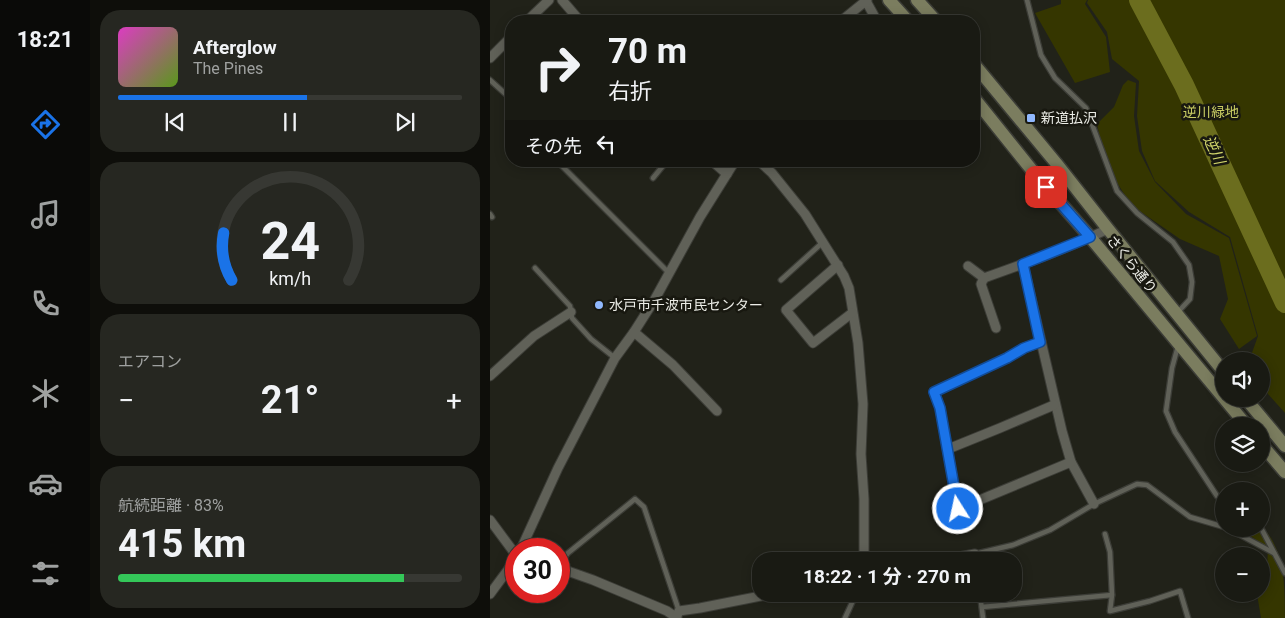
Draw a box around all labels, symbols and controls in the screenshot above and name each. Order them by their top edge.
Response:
text: 18:21 [17,27,73,52]
text: 70 m [608,31,687,72]
icon: right [525,35,590,100]
text: Afterglow [193,36,277,59]
text: The Pines [193,59,263,78]
text: 右折 [608,79,652,104]
park label: 逆川緑地 [1183,104,1239,120]
icon: directions [28,107,63,142]
icon: previous [161,108,189,136]
icon: pause [276,108,304,136]
icon: next [391,108,419,136]
place label: 新道払沢 [1041,110,1097,126]
marker: 新道払沢 [1025,112,1037,124]
icon: left [592,130,620,158]
water label: 逆川 [1200,133,1229,169]
text: その先 [525,135,582,158]
pin [1025,166,1067,208]
icon: arrive [1032,173,1060,201]
icon: music [28,197,63,232]
text: 24 [260,211,320,272]
street label: さくら通り [1104,232,1160,296]
text: km/h [269,268,311,289]
icon: phone [28,286,63,321]
place label: 水戸市千波市民センター [609,297,763,313]
marker: 水戸市千波市民センター [593,299,605,311]
text: エアコン [118,352,182,371]
map controls [1215,352,1270,602]
button: sound [1215,352,1270,407]
icon: climate [28,376,63,411]
text: 21° [261,378,319,422]
text: − [118,384,134,417]
text: + [446,384,462,417]
button: layers [1215,417,1270,472]
icon: car [28,466,63,501]
position arrow [931,482,983,534]
button: + [1215,482,1270,537]
text: 航続距離 · 83% [118,496,224,515]
text: 415 km [118,522,246,566]
speed limit sign: 30 [505,538,570,603]
button: − [1215,547,1270,602]
icon: filters [28,556,63,591]
text: 18:22 · 1 分 · 270 m [803,565,971,588]

